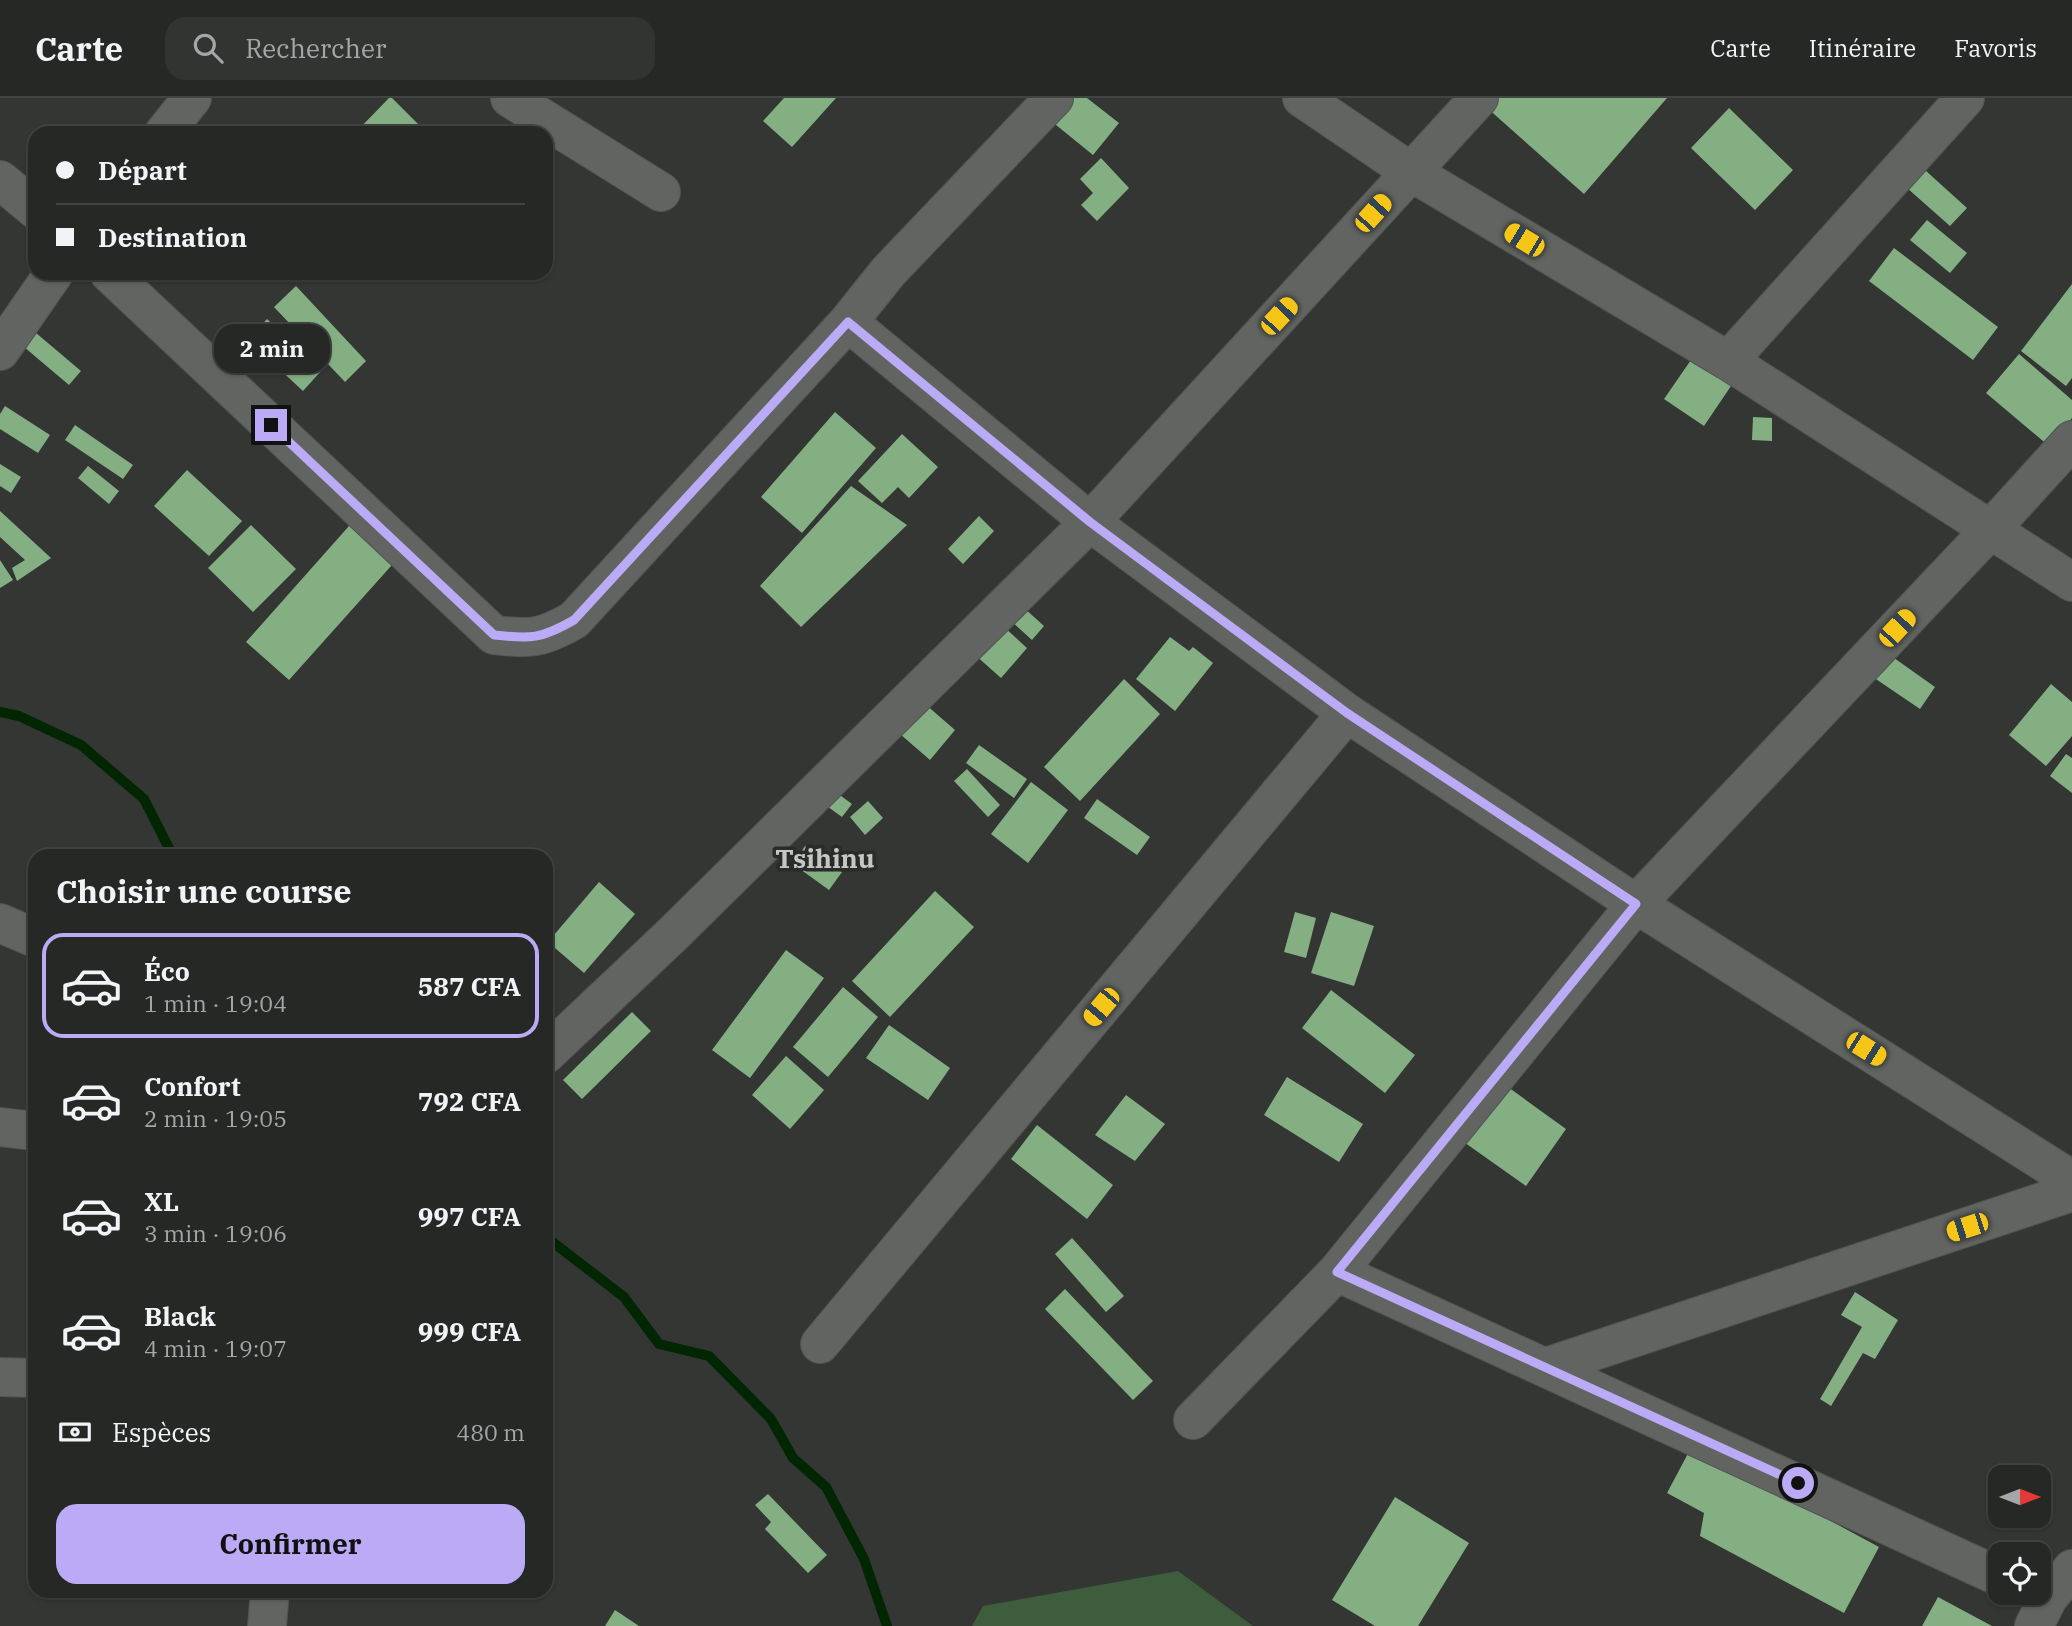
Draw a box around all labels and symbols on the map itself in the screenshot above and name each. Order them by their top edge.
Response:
car [1352,190,1395,236]
car [1501,220,1548,260]
car [1257,293,1302,339]
callout: 2 min [213,324,329,372]
route end [255,409,287,441]
car [1875,605,1920,651]
district label: Tsihinu [775,841,875,875]
car [1080,984,1123,1030]
car [1843,1029,1890,1069]
car [1944,1211,1991,1243]
north arrow [1988,1465,2051,1528]
route start [1782,1467,1814,1499]

